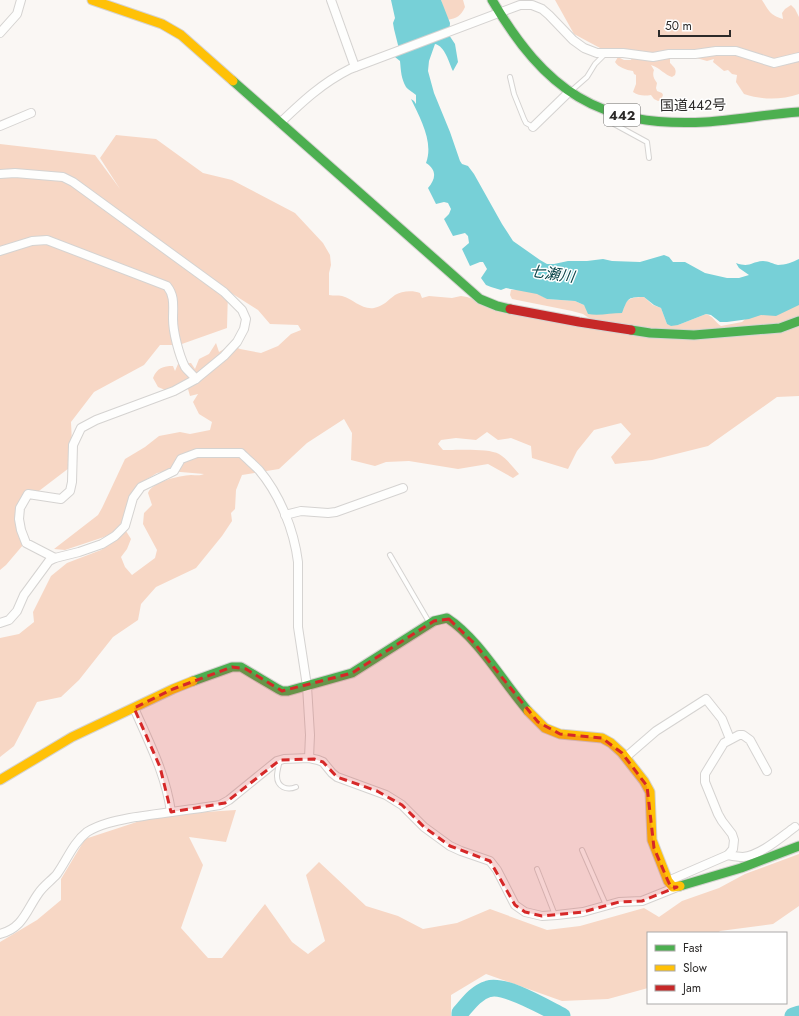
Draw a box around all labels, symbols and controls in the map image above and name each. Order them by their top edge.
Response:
scale bar [659,12,730,38]
text: 50 m [665,17,692,35]
street label: 国道442号 [660,94,726,116]
road number: 442 [604,104,640,126]
water label: 七瀬川 [528,260,578,288]
legend [647,932,787,1004]
text: Fast [683,939,702,957]
text: Slow [683,959,708,977]
text: Jam [681,979,701,997]

